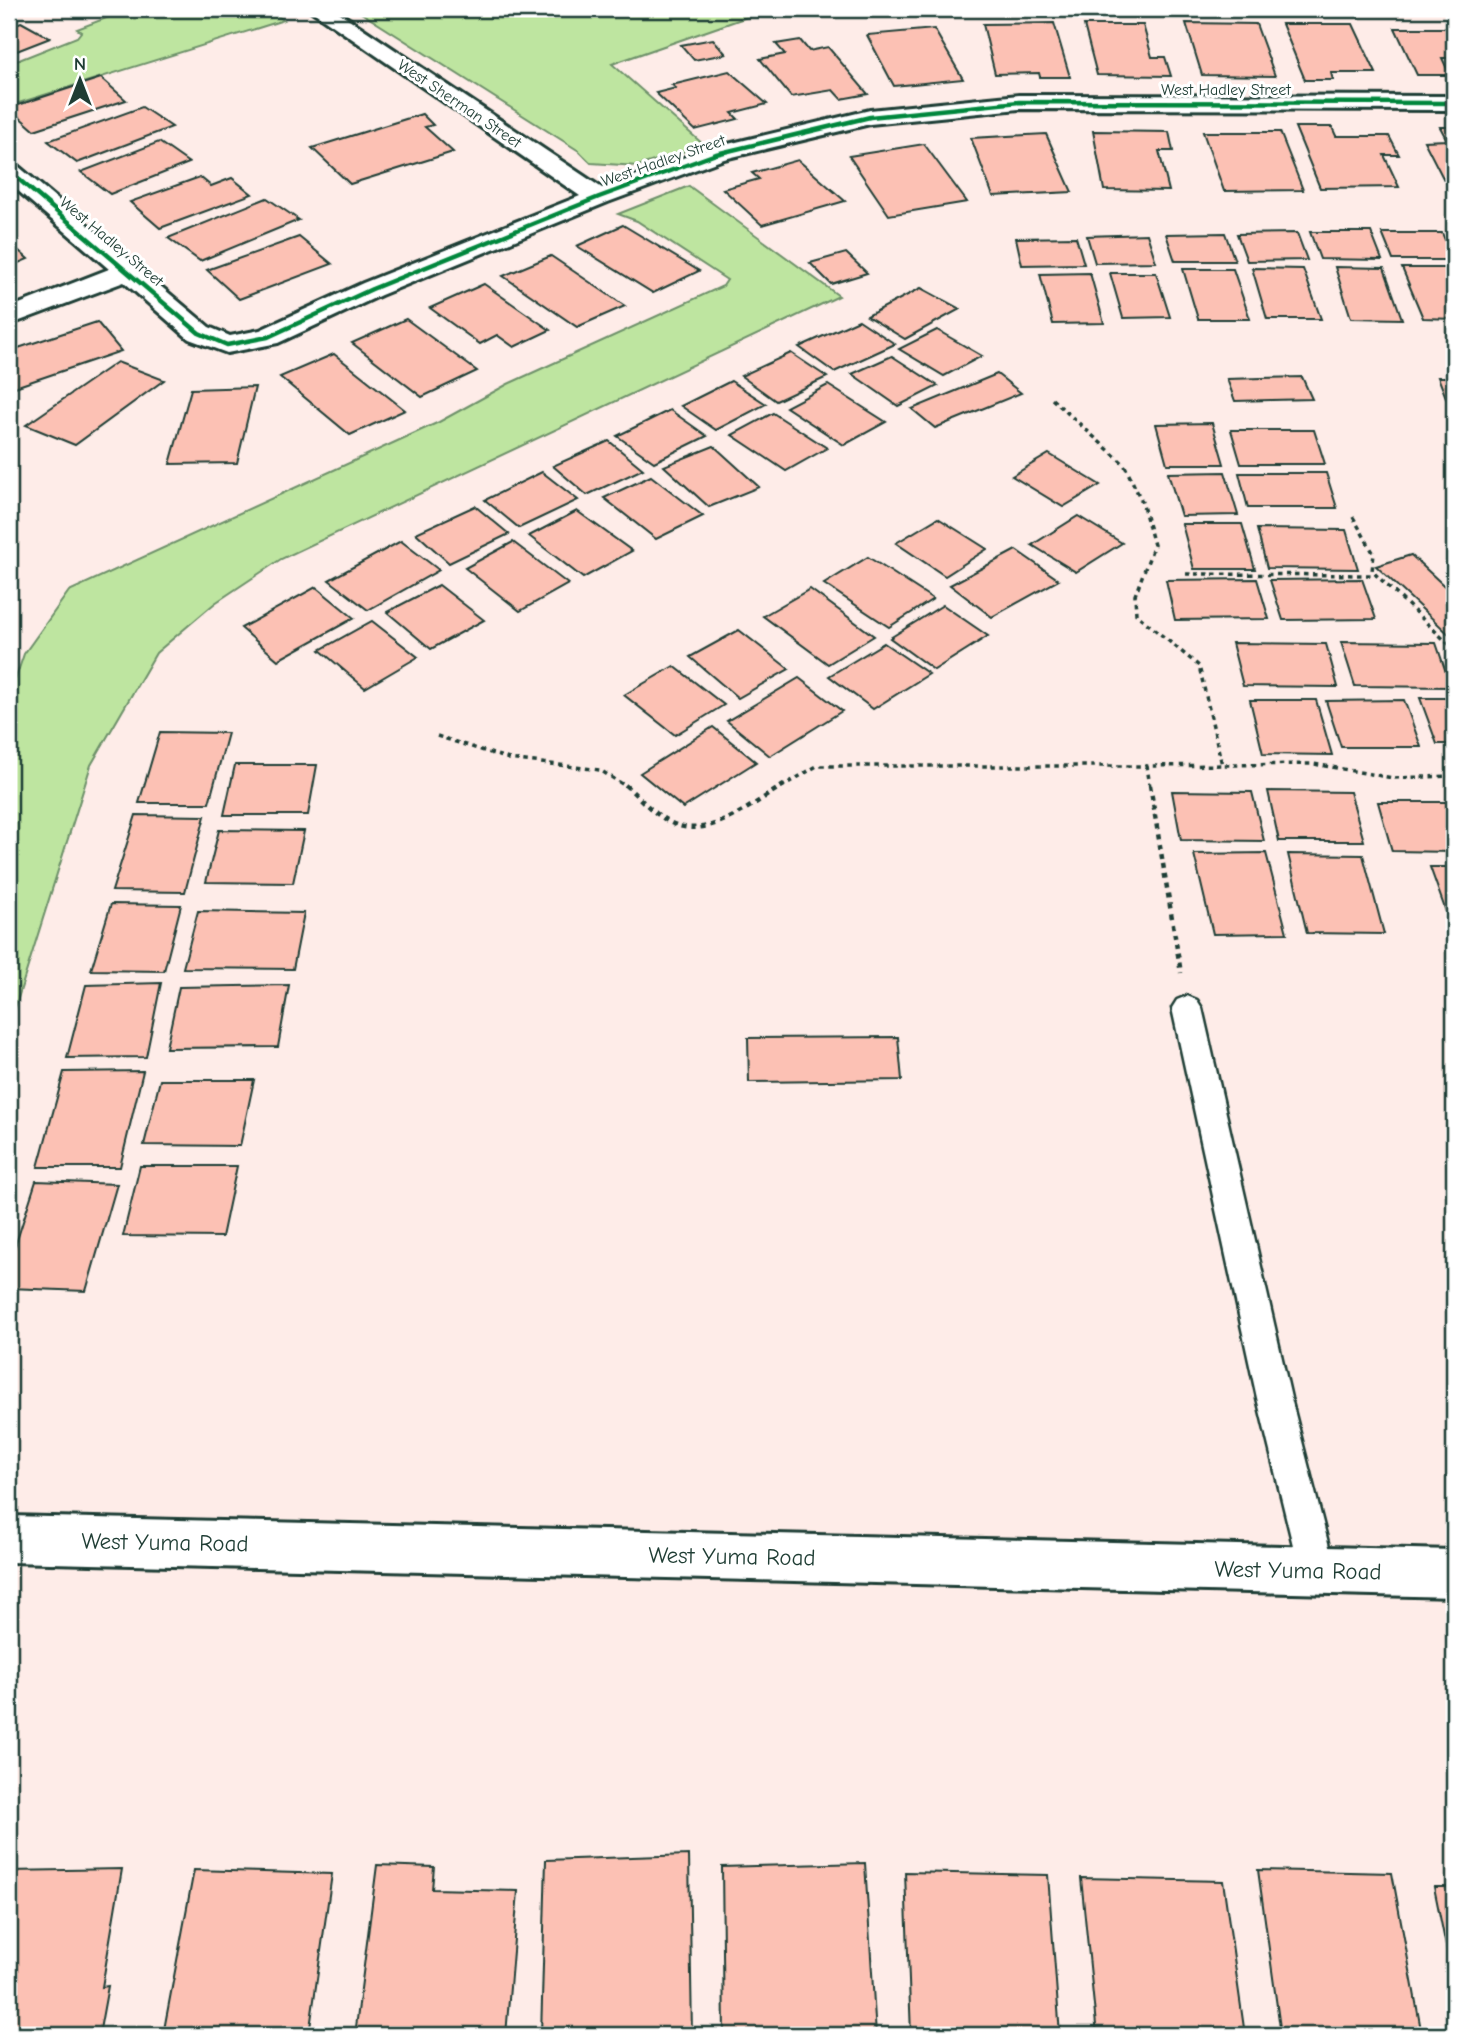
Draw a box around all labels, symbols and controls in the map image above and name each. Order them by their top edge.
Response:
north arrow [46,46,116,116]
text: N [74,53,86,75]
street label: West Sherman Street [394,56,525,152]
street label: West Hadley Street [1161,81,1291,99]
street label: West Hadley Street [599,131,728,191]
street label: West Hadley Street [56,193,167,291]
street label: West Yuma Road [81,1528,249,1557]
street label: West Yuma Road [648,1542,816,1571]
street label: West Yuma Road [1214,1556,1382,1585]

